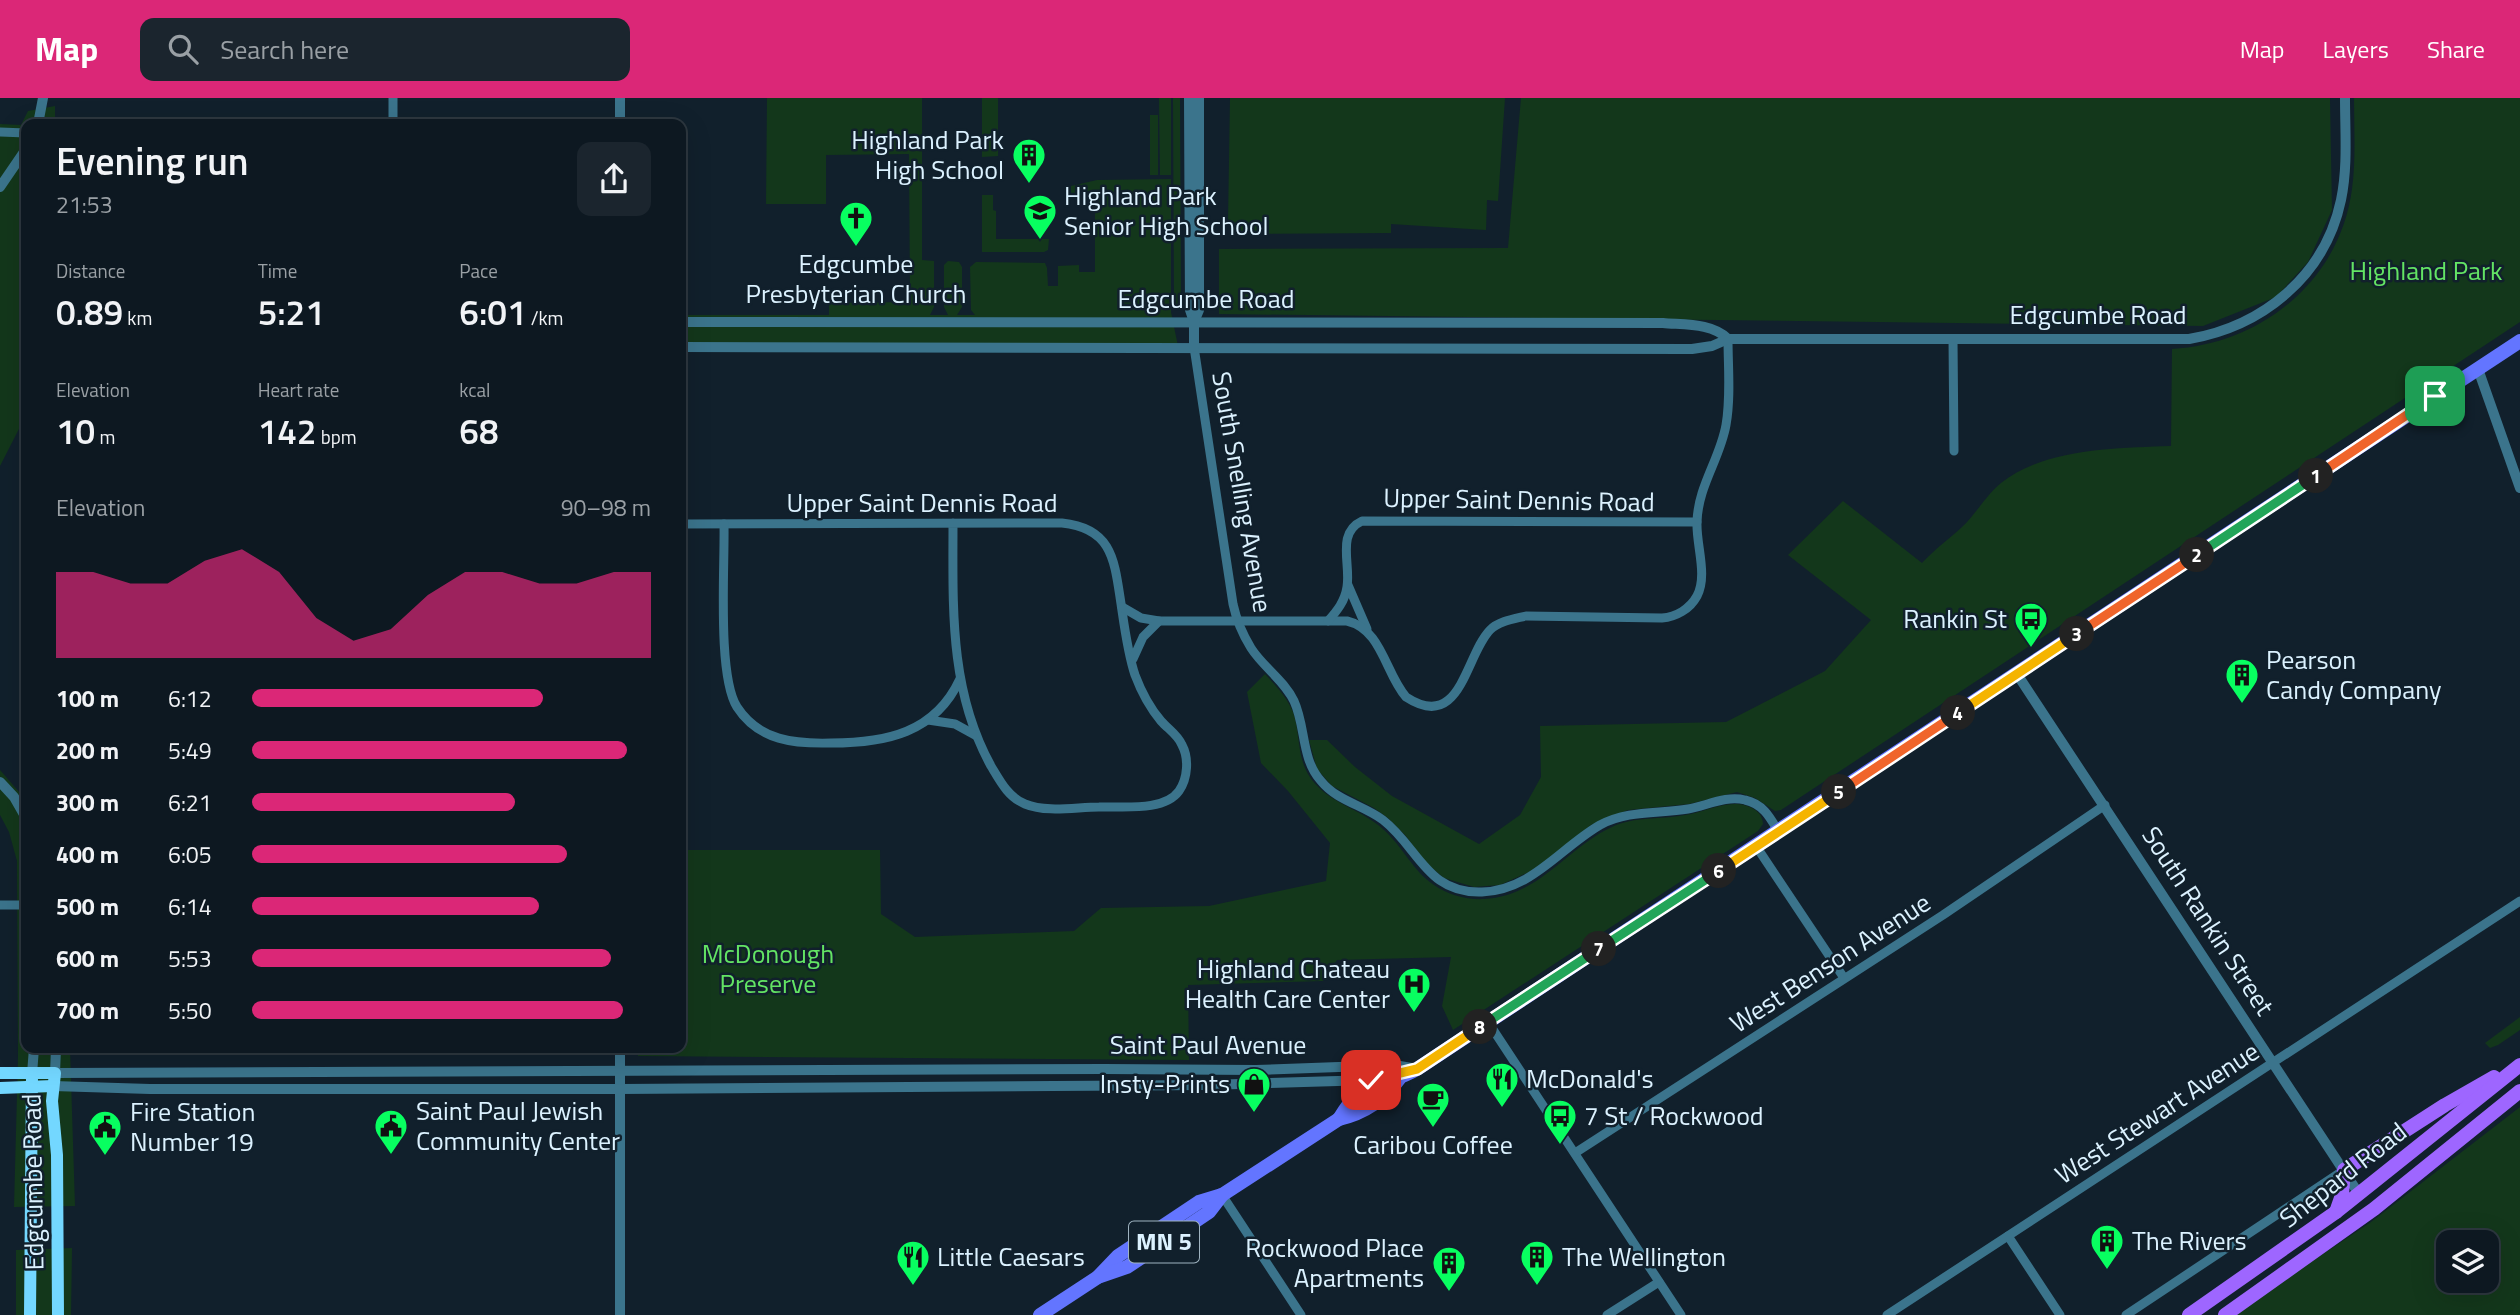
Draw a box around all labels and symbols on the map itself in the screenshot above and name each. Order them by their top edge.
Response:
place label: Highland Park High School [851,120,1004,189]
building icon: Highland Park High School [1010,136,1048,185]
place label: Highland Park Senior High School [1064,176,1268,245]
school or university icon: Highland Park Senior High School [1021,192,1059,241]
church icon: Edgcumbe Presbyterian Church [837,199,875,248]
place label: Edgcumbe Presbyterian Church [746,244,966,313]
park label: Highland Park [2350,251,2502,290]
street label: Edgcumbe Road [1118,279,1294,318]
street label: Edgcumbe Road [2010,295,2186,334]
pin [2405,366,2465,426]
street label: South Snelling Avenue [1202,369,1283,615]
pin: 1 [2298,458,2334,494]
street label: Upper Saint Dennis Road [1383,478,1655,521]
street label: Upper Saint Dennis Road [786,483,1058,522]
pin: 2 [2180,538,2214,573]
place label: Rankin St [1903,599,2007,638]
bus stop icon: Rankin St [2012,600,2050,649]
pin: 3 [2060,616,2094,652]
place label: Pearson Candy Company [2266,640,2442,709]
building icon: Pearson Candy Company [2223,656,2261,705]
pin: 4 [1940,696,1976,730]
pin: 5 [1822,774,1856,810]
street label: South Rankin Street [2133,819,2284,1023]
pin: 6 [1702,854,1736,888]
street label: West Benson Avenue [1722,883,1938,1042]
pin: 7 [1582,932,1616,966]
park label: McDonough Preserve [702,934,834,1003]
place label: Highland Chateau Health Care Center [1185,949,1390,1018]
hospital icon: Highland Chateau Health Care Center [1395,965,1433,1014]
pin: 8 [1462,1010,1498,1044]
street label: Saint Paul Avenue [1110,1025,1306,1064]
street label: West Stewart Avenue [2047,1032,2267,1193]
pin [1341,1050,1401,1110]
place label: McDonald's [1526,1059,1654,1098]
restaurant icon: McDonald's [1483,1060,1521,1109]
place label: Insty-Prints [1100,1064,1230,1103]
shop icon: Insty-Prints [1235,1065,1273,1114]
cafe icon: Caribou Coffee [1414,1080,1452,1129]
place label: Saint Paul Jewish Community Center [416,1091,620,1160]
place label: Fire Station Number 19 [130,1092,255,1161]
street label: Edgcumbe Road [11,1093,54,1271]
place label: 7 St / Rockwood [1584,1096,1764,1135]
bus stop icon: 7 St / Rockwood [1541,1097,1579,1146]
public building icon: Saint Paul Jewish Community Center [372,1107,410,1156]
public building icon: Fire Station Number 19 [86,1108,124,1157]
street label: Shepard Road [2271,1112,2415,1237]
place label: Caribou Coffee [1353,1125,1513,1164]
place label: The Rivers [2132,1221,2247,1260]
road number: MN 5 [1129,1222,1199,1262]
building icon: The Rivers [2088,1222,2126,1271]
place label: Rockwood Place Apartments [1245,1228,1424,1297]
place label: Little Caesars [937,1237,1085,1276]
place label: The Wellington [1562,1237,1726,1276]
restaurant icon: Little Caesars [894,1238,932,1287]
building icon: The Wellington [1518,1238,1556,1287]
building icon: Rockwood Place Apartments [1430,1244,1468,1293]

